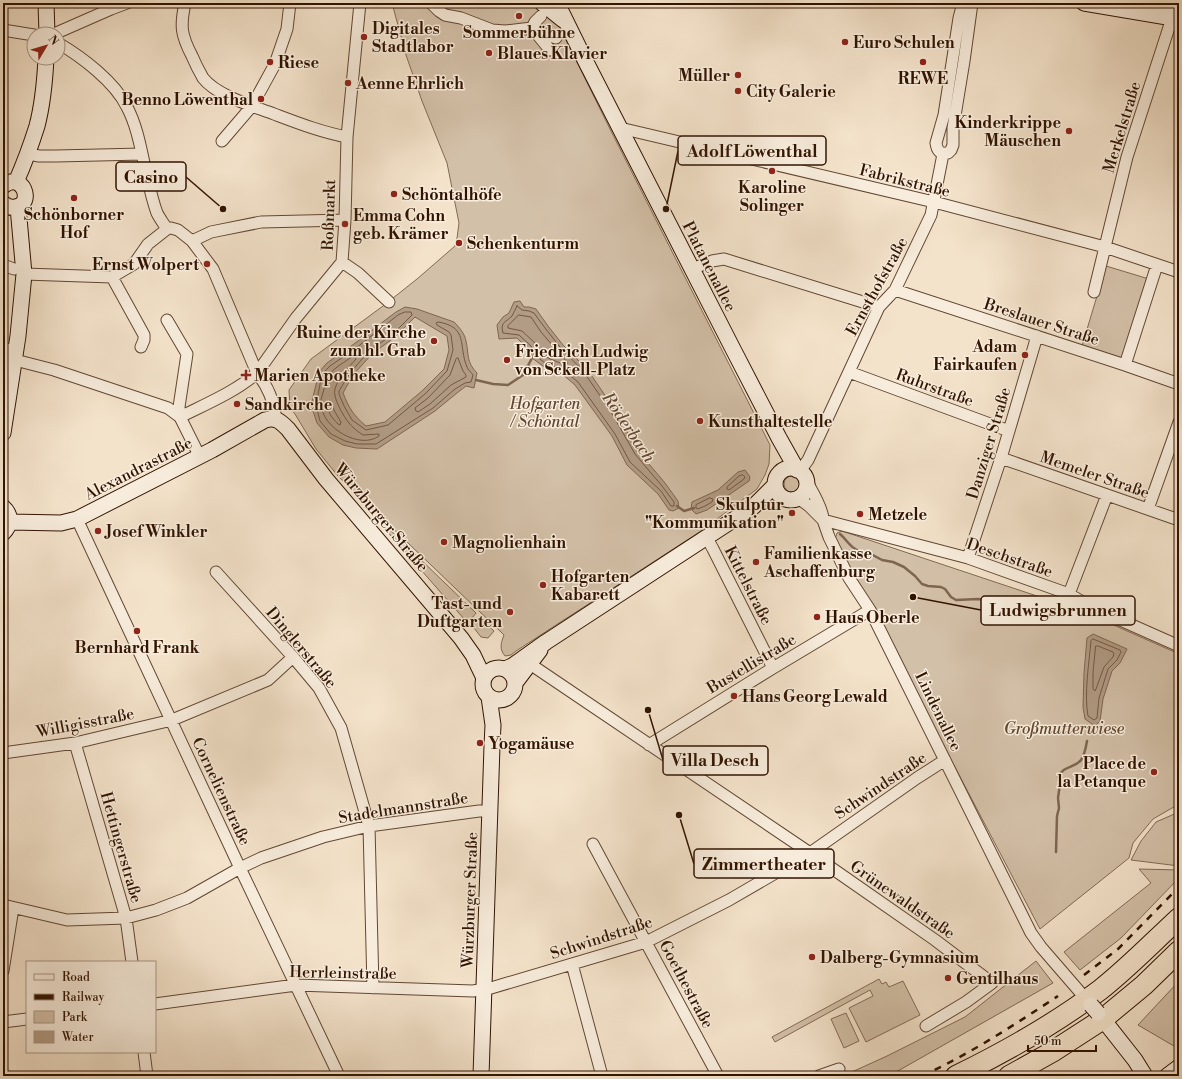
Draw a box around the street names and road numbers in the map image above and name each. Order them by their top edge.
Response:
street label: Merkelstraße [1099,79,1145,176]
street label: Fabrikstraße [857,160,952,202]
street label: Roßmarkt [318,179,340,251]
street label: Platanenallee [678,218,740,315]
street label: Ernsthofstraße [842,234,912,339]
street label: Breslauer Straße [980,294,1102,350]
street label: Ruhrstraße [893,365,976,411]
street label: Danziger Straße [962,385,1016,502]
street label: Alexandrastraße [80,433,196,505]
street label: Memeler Straße [1037,447,1152,503]
street label: Würzburger Straße [329,458,433,576]
street label: Deschstraße [964,534,1055,582]
street label: Kittelstraße [720,543,776,628]
street label: Dinglerstraße [261,603,341,692]
street label: Bustellistraße [702,629,800,699]
street label: Lindenallee [910,668,966,754]
street label: Willigisstraße [34,704,136,742]
street label: Cornelienstraße [187,734,255,849]
street label: Schwindstraße [831,748,930,824]
street label: Stadelmannstraße [337,788,469,828]
street label: Hettingerstraße [96,789,146,905]
street label: Würzburger Straße [458,832,482,969]
street label: Grünewaldstraße [846,856,959,943]
street label: Schwindstraße [548,912,655,964]
street label: Goethestraße [654,937,718,1032]
street label: Herrleinstraße [289,962,397,984]

